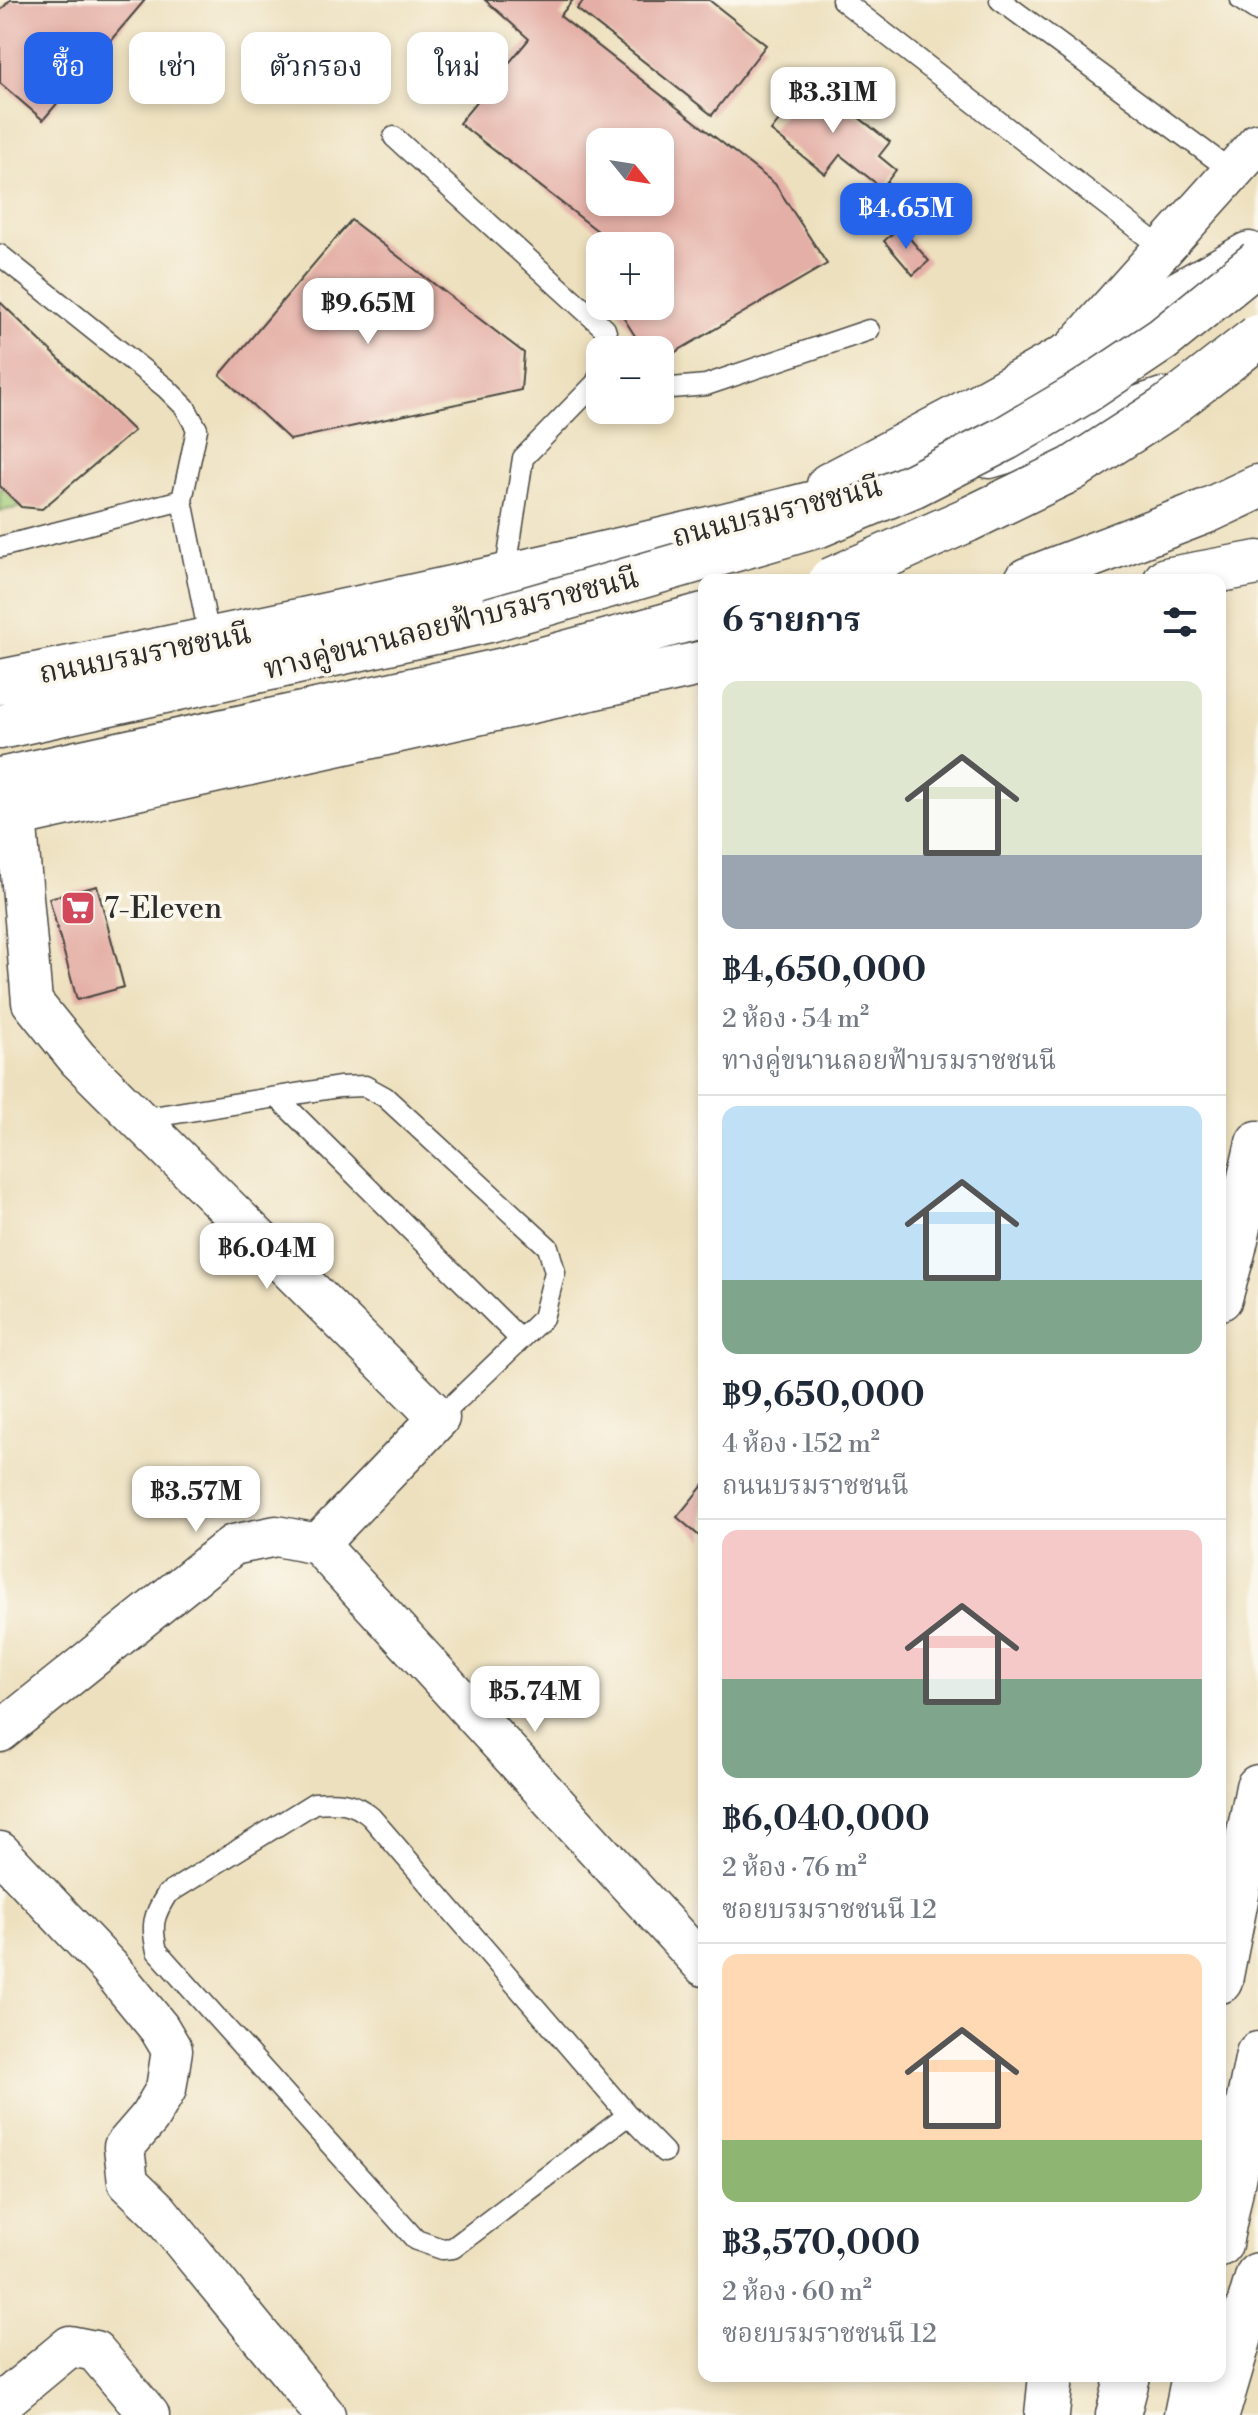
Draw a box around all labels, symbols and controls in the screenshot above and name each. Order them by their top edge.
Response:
chip: ซื้อ [24,32,113,104]
chip: เช่า [129,32,225,104]
chip: ตัวกรอง [241,32,391,104]
chip: ใหม่ [407,32,508,104]
pin: ฿3.31M [768,67,898,135]
text: ฿3.31M [789,77,877,109]
north arrow [586,128,674,216]
map controls [586,128,674,424]
pin: ฿4.65M [841,183,971,251]
text: ฿4.65M [858,193,954,225]
button: + [586,232,674,320]
pin: ฿9.65M [303,278,433,346]
text: ฿9.65M [321,288,415,320]
button: − [586,336,674,424]
street label: ถนนบรมราชชนนี [668,467,886,556]
street label: ทางคู่ขนานลอยฟ้าบรมราชชนนี [260,559,643,689]
text: 6 รายการ [722,600,861,642]
icon: filters [1158,600,1202,644]
street label: ถนนบรมราชชนนี [36,615,254,693]
icon: home [890,733,1034,877]
supermarket icon: 7-Eleven [59,889,97,927]
place label: 7-Eleven [104,890,222,928]
text: ฿4,650,000 [722,950,926,992]
text: 2 ห้อง · 54 m² [722,1003,869,1035]
text: ทางคู่ขนานลอยฟ้าบรมราชชนนี [722,1045,1056,1077]
icon: home [890,1158,1034,1302]
pin: ฿6.04M [202,1223,332,1291]
text: ฿6.04M [218,1233,316,1265]
text: ฿9,650,000 [722,1375,925,1417]
text: 4 ห้อง · 152 m² [722,1428,880,1460]
pin: ฿3.57M [131,1466,261,1534]
text: ถนนบรมราชชนนี [722,1470,909,1502]
text: ฿3.57M [150,1476,242,1508]
icon: home [890,1582,1034,1726]
pin: ฿5.74M [470,1666,600,1734]
text: ฿5.74M [489,1676,581,1708]
text: ฿6,040,000 [722,1799,930,1841]
text: 2 ห้อง · 76 m² [722,1852,867,1884]
text: ซอยบรมราชชนนี 12 [722,1894,937,1926]
icon: home [890,2006,1034,2150]
text: ฿3,570,000 [722,2223,920,2265]
text: 2 ห้อง · 60 m² [722,2276,872,2308]
text: ซอยบรมราชชนนี 12 [722,2318,937,2350]

